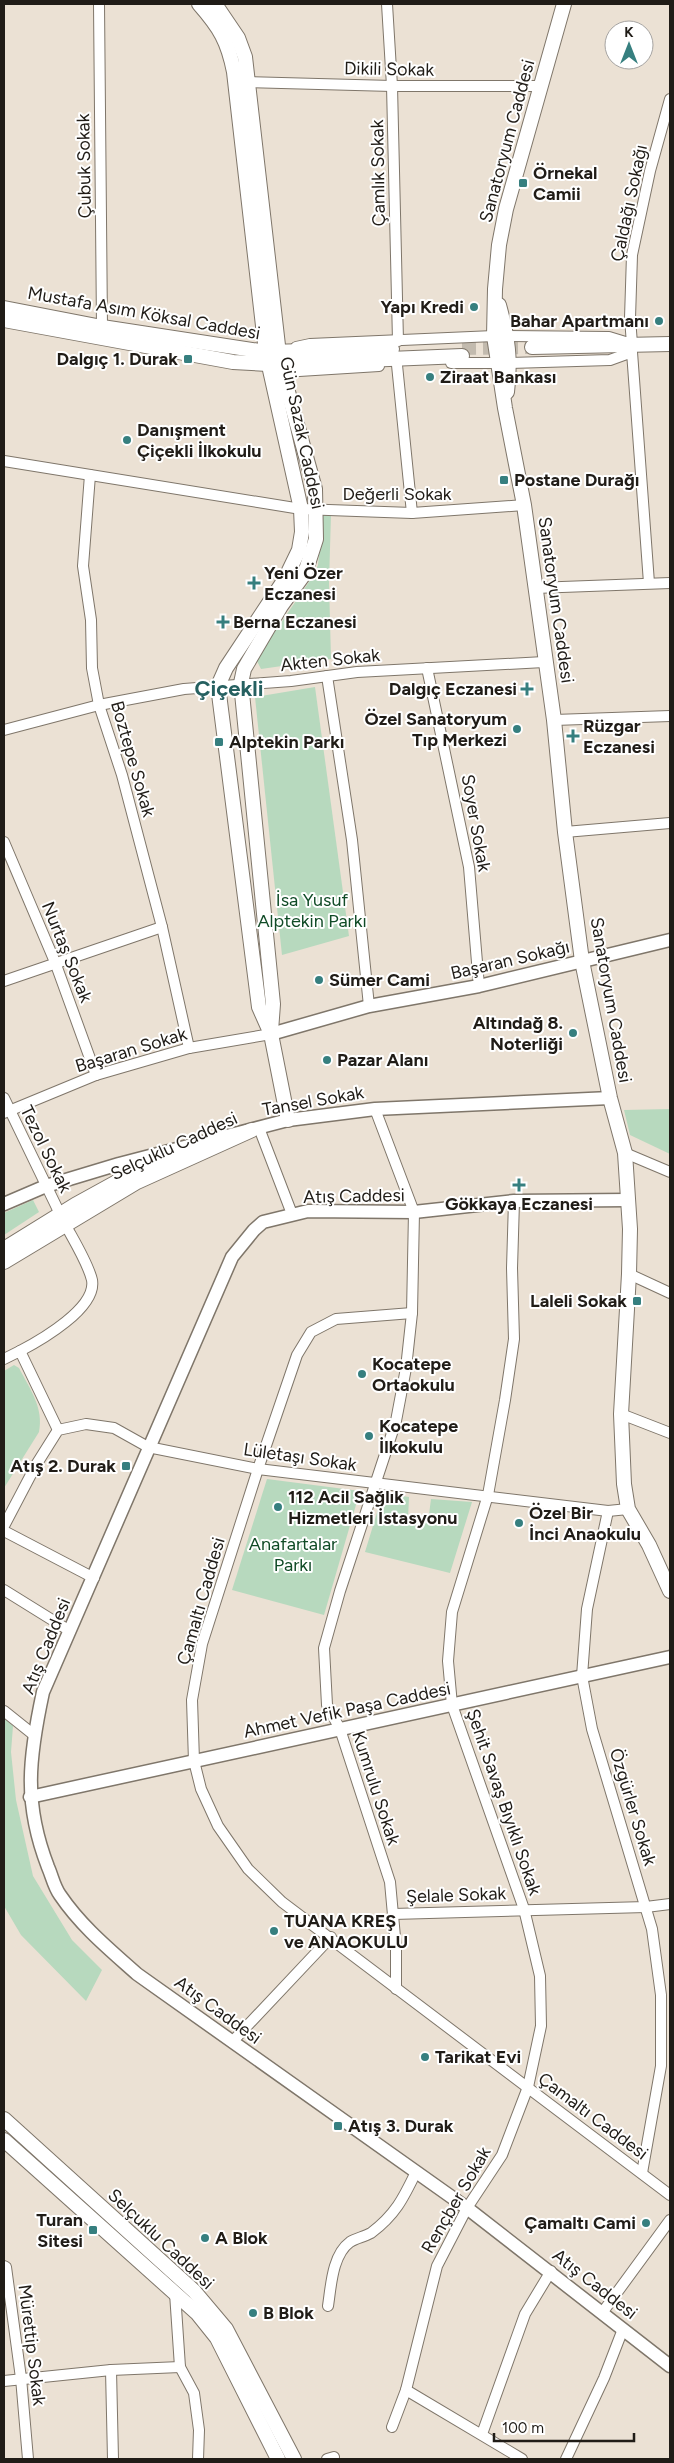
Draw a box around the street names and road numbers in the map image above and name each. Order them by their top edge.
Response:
street label: Dikili Sokak [344,57,434,81]
street label: Sanatoryum Caddesi [475,57,539,225]
street label: Çubuk Sokak [72,113,96,219]
street label: Çamlık Sokak [366,119,390,227]
street label: Çaldağı Sokağı [606,143,652,263]
street label: Mustafa Asım Köksal Caddesi [26,282,262,344]
street label: Gün Sazak Caddesi [275,355,329,511]
street label: Değerli Sokak [342,483,452,505]
street label: Sanatoryum Caddesi [533,515,579,685]
street label: Akten Sokak [279,644,381,676]
street label: Boztepe Sokak [106,698,160,820]
street label: Soyer Sokak [457,772,495,874]
street label: Nurtaş Sokak [37,898,97,1006]
street label: Sanatoryum Caddesi [586,916,636,1084]
street label: Başaran Sokağı [448,936,572,984]
street label: Başaran Sokak [73,1023,190,1077]
street label: Tansel Sokak [261,1081,366,1121]
street label: Tezol Sokak [15,1102,77,1196]
street label: Selçuklu Caddesi [107,1107,241,1185]
street label: Atış Caddesi [303,1184,405,1208]
street label: Lületaşı Sokak [242,1438,358,1476]
street label: Çamaltı Caddesi [172,1535,230,1667]
street label: Atış Caddesi [17,1595,75,1697]
street label: Ahmet Vefik Paşa Caddesi [241,1677,453,1743]
street label: Şehit Savaş Bıyıklı Sokak [462,1706,546,1898]
street label: Kumrulu Sokak [347,1728,405,1848]
street label: Özgürler Sokak [605,1746,661,1869]
street label: Şelale Sokak [406,1882,507,1908]
street label: Atış Caddesi [170,1971,266,2049]
street label: Çamaltı Caddesi [534,2068,652,2164]
street label: Rençber Sokak [417,2142,496,2257]
street label: Selçuklu Caddesi [103,2184,219,2294]
street label: Atış Caddesi [548,2244,642,2324]
street label: Mürettip Sokak [14,2283,50,2407]

